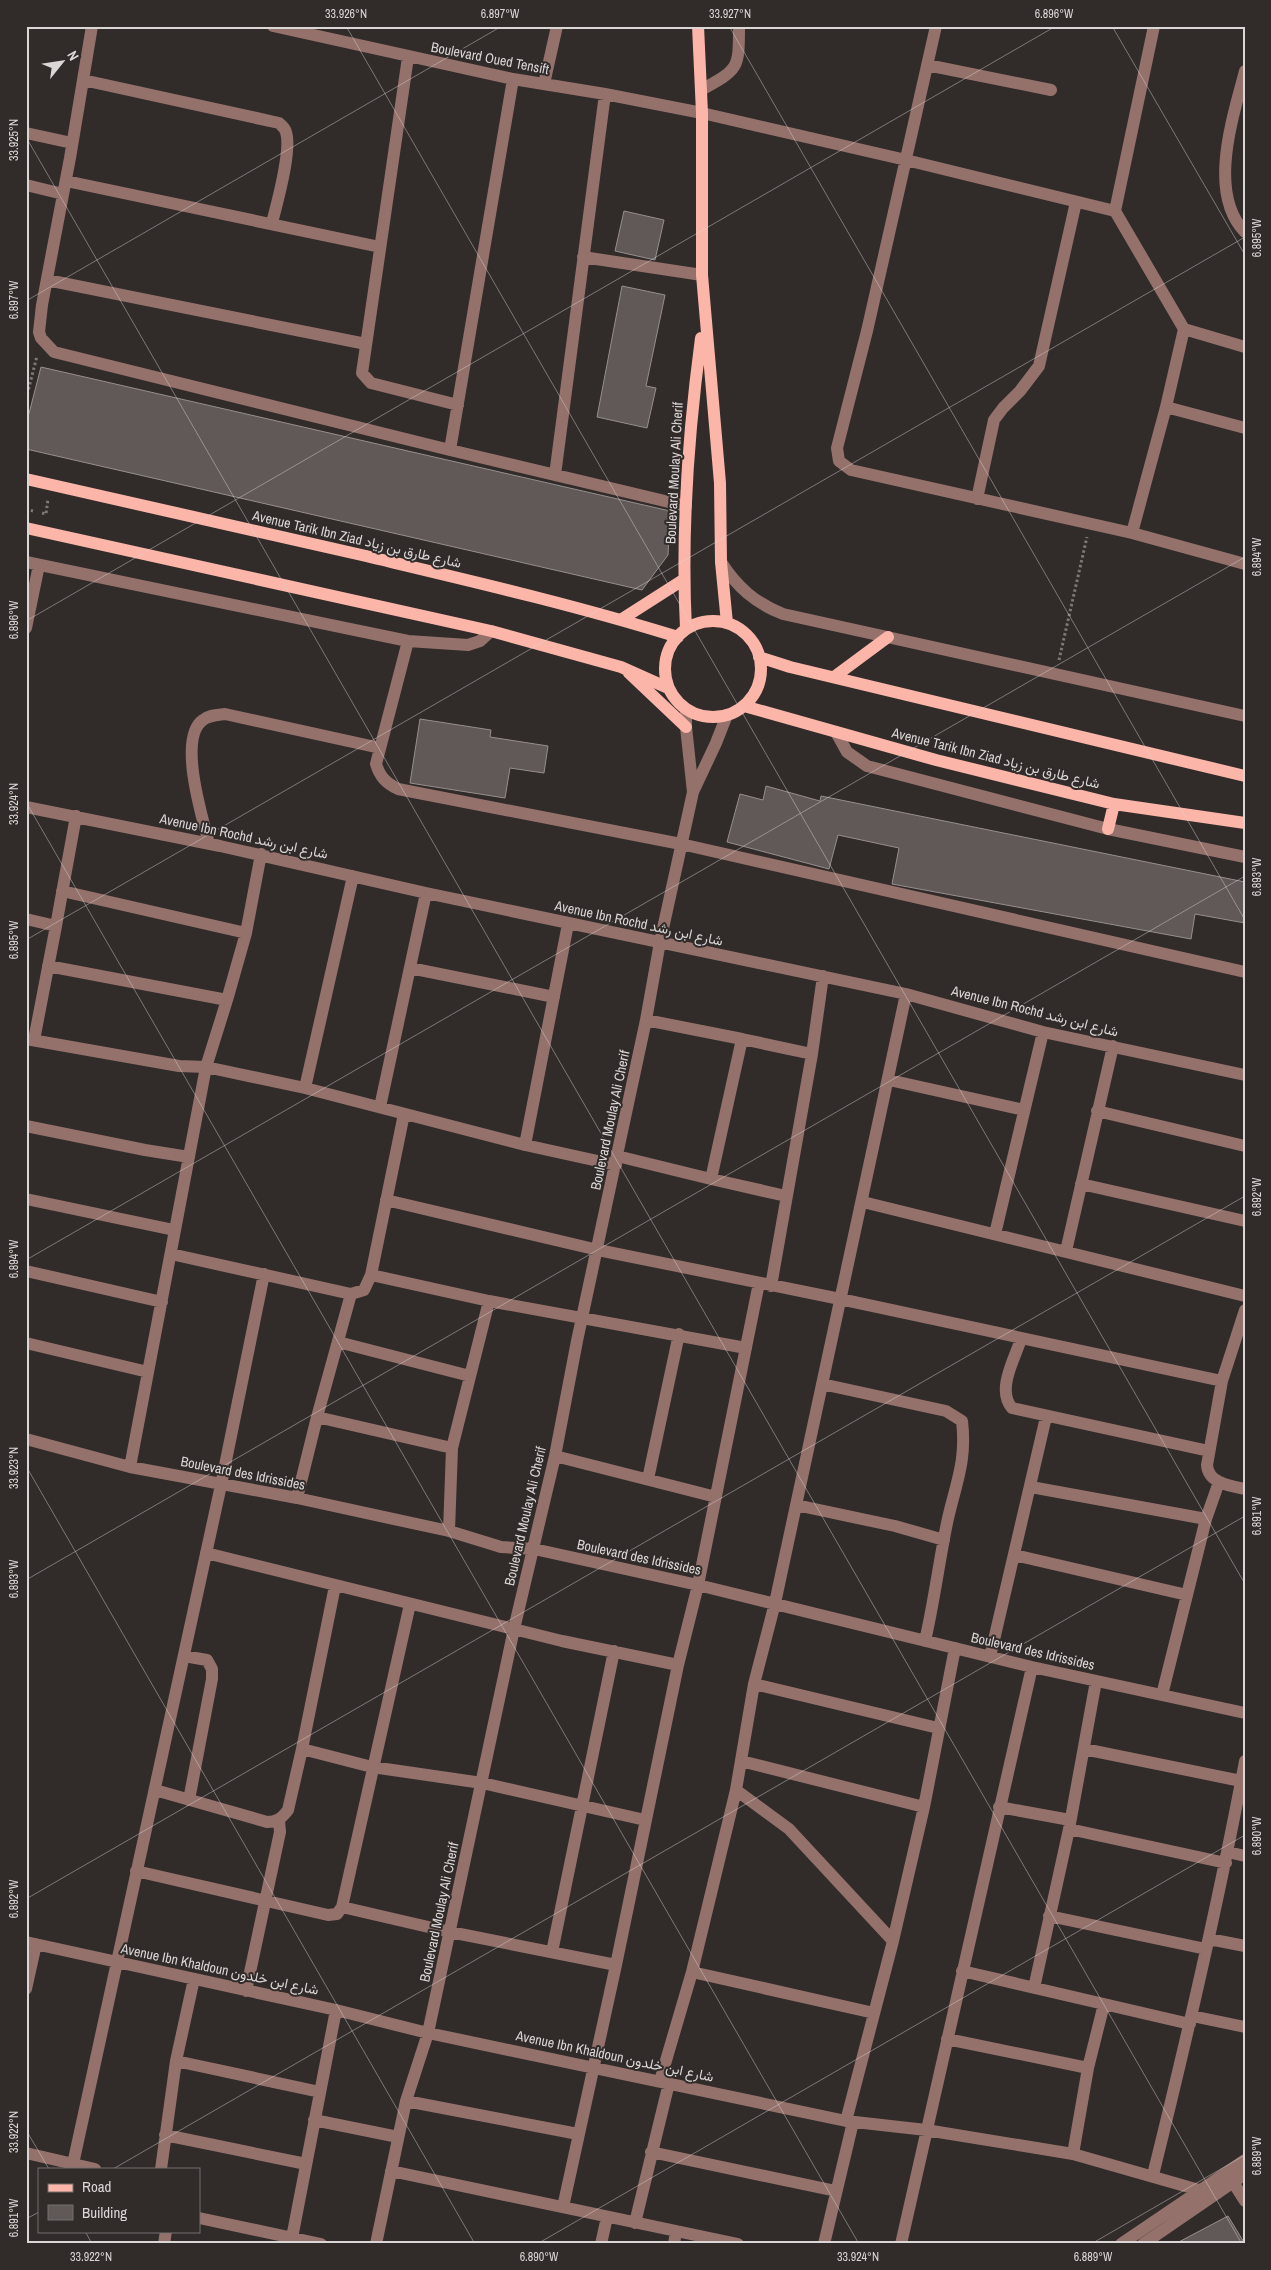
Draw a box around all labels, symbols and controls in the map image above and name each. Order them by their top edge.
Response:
text: 33.926°N [325,6,367,22]
text: 6.897°W [481,6,520,22]
text: 33.927°N [709,6,751,22]
text: 6.896°W [1035,6,1074,22]
north arrow [38,38,88,88]
street label: Boulevard Oued Tensift [429,38,551,78]
text: N [63,47,83,64]
text: 33.925°N [6,119,22,161]
text: 6.895°W [1249,218,1265,257]
text: 6.897°W [6,280,22,319]
street label: Boulevard Moulay Ali Cherif [661,401,687,545]
street label: Avenue Tarik Ibn Ziad شارع طارق بن زياد [249,506,463,574]
text: 6.894°W [1249,537,1265,576]
text: 6.896°W [6,600,22,639]
street label: Avenue Tarik Ibn Ziad شارع طارق بن زياد [889,723,1102,795]
text: 33.924°N [6,783,22,825]
street label: Avenue Ibn Rochd شارع ابن رشد [157,809,330,865]
text: 6.893°W [1249,857,1265,896]
street label: Avenue Ibn Rochd شارع ابن رشد [552,896,725,952]
text: 6.895°W [6,920,22,959]
street label: Avenue Ibn Rochd شارع ابن رشد [948,981,1120,1042]
street label: Boulevard Moulay Ali Cherif [586,1048,634,1191]
text: 6.892°W [1249,1177,1265,1216]
text: 6.894°W [6,1239,22,1278]
street label: Boulevard Moulay Ali Cherif [500,1444,550,1587]
text: 33.923°N [6,1447,22,1489]
street label: Boulevard des Idrissides [179,1452,307,1494]
text: 6.891°W [1249,1496,1265,1535]
street label: Boulevard des Idrissides [575,1535,703,1579]
text: 6.893°W [6,1559,22,1598]
street label: Boulevard des Idrissides [969,1628,1097,1674]
text: 6.890°W [1249,1816,1265,1855]
street label: Boulevard Moulay Ali Cherif [415,1840,463,1983]
text: 6.892°W [6,1879,22,1918]
street label: Avenue Ibn Khaldoun شارع ابن خلدون [118,1939,321,2001]
street label: Avenue Ibn Khaldoun شارع ابن خلدون [513,2026,716,2088]
text: 33.922°N [6,2111,22,2153]
text: 6.889°W [1249,2136,1265,2175]
legend [38,2168,200,2232]
text: Road [82,2176,111,2197]
text: 6.891°W [6,2198,22,2237]
text: Building [82,2202,127,2223]
text: 33.922°N [70,2249,112,2265]
text: 6.890°W [520,2249,559,2265]
text: 33.924°N [837,2249,879,2265]
text: 6.889°W [1074,2249,1113,2265]

